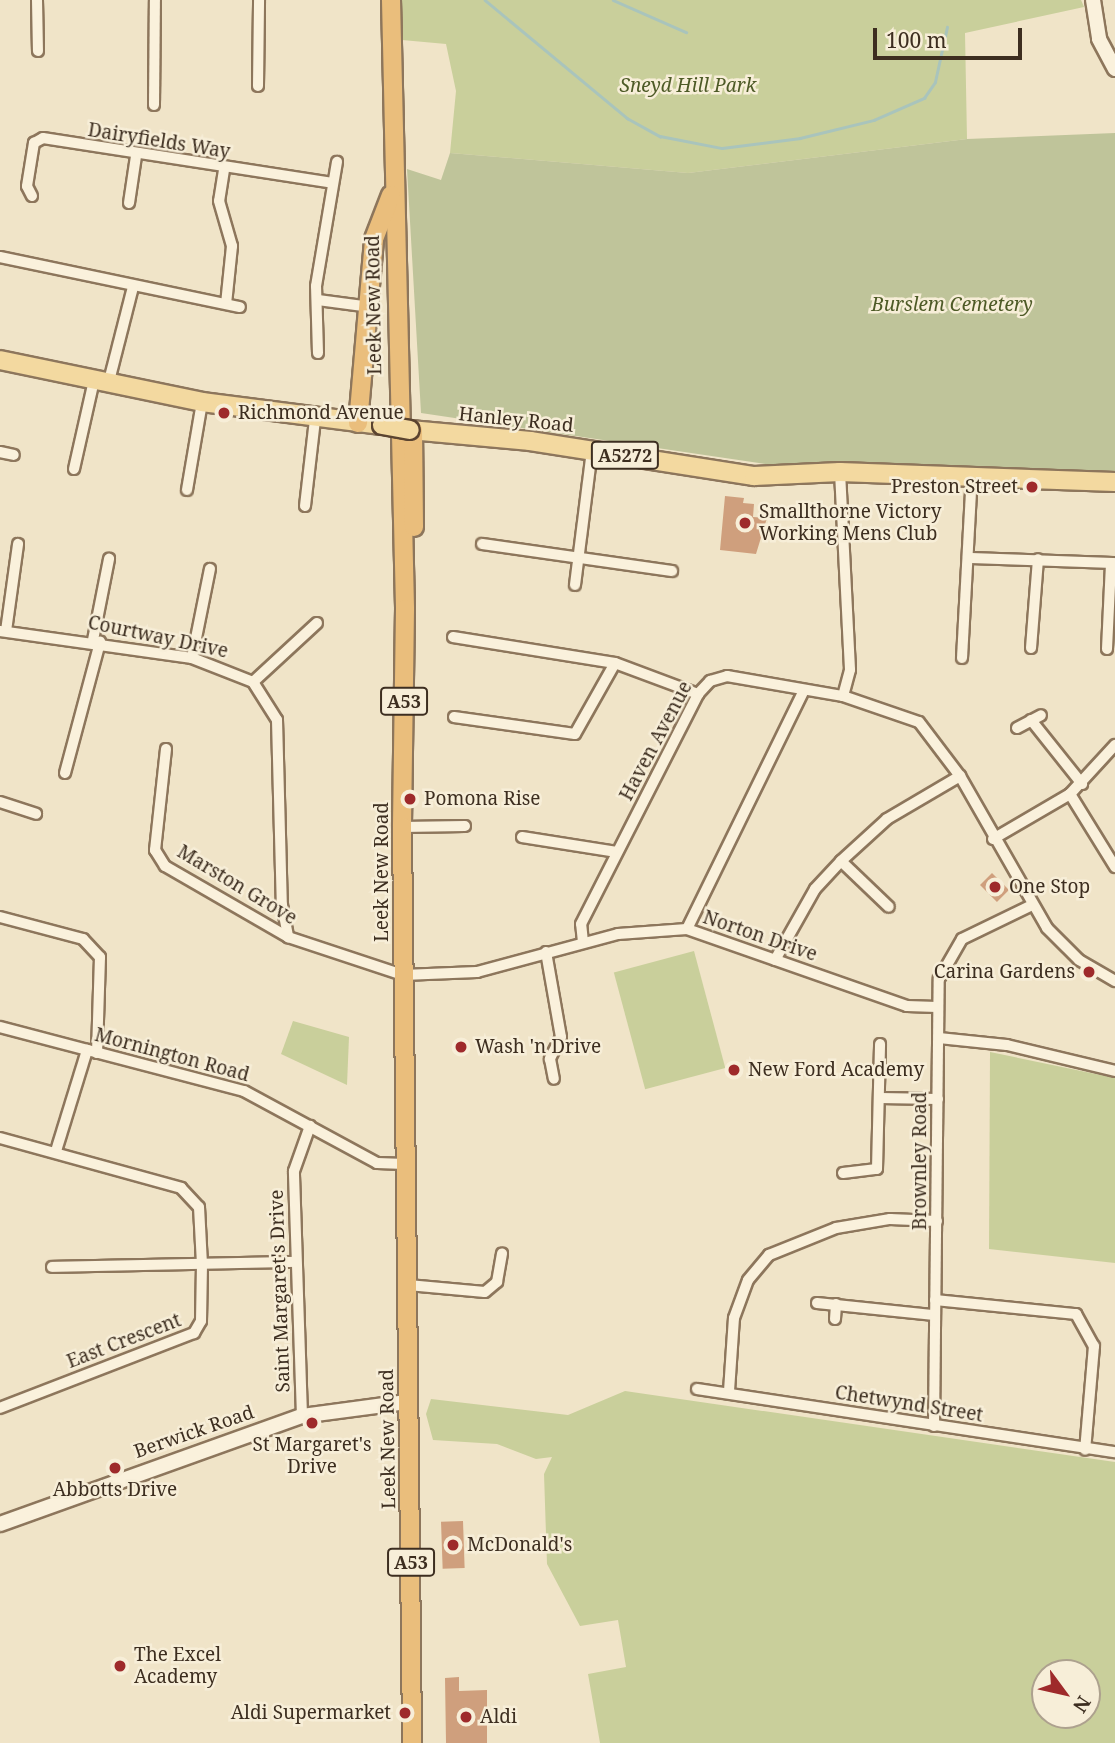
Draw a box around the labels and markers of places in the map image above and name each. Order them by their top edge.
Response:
place label: Richmond Avenue [238,402,404,424]
marker: Richmond Avenue [216,405,232,421]
place label: Preston Street [891,476,1018,498]
marker: Preston Street [1024,479,1040,495]
place label: Smallthorne Victory Working Mens Club [759,501,941,545]
marker: Smallthorne Victory Working Mens Club [737,515,753,531]
place label: Pomona Rise [424,788,541,810]
marker: Pomona Rise [402,791,418,807]
place label: One Stop [1009,876,1090,898]
marker: One Stop [987,879,1003,895]
place label: Carina Gardens [934,961,1075,983]
marker: Carina Gardens [1081,964,1097,980]
place label: Wash 'n Drive [475,1036,601,1058]
marker: Wash 'n Drive [453,1039,469,1055]
place label: New Ford Academy [748,1059,924,1081]
marker: New Ford Academy [726,1062,742,1078]
marker: St Margaret's Drive [304,1415,320,1431]
place label: St Margaret's Drive [253,1434,371,1478]
marker: Abbotts Drive [107,1460,123,1476]
place label: Abbotts Drive [53,1479,177,1501]
place label: McDonald's [467,1534,572,1556]
marker: McDonald's [445,1537,461,1553]
place label: The Excel Academy [134,1644,221,1688]
marker: The Excel Academy [112,1658,128,1674]
place label: Aldi Supermarket [231,1702,391,1724]
marker: Aldi Supermarket [397,1705,413,1721]
place label: Aldi [480,1706,517,1728]
marker: Aldi [458,1709,474,1725]

